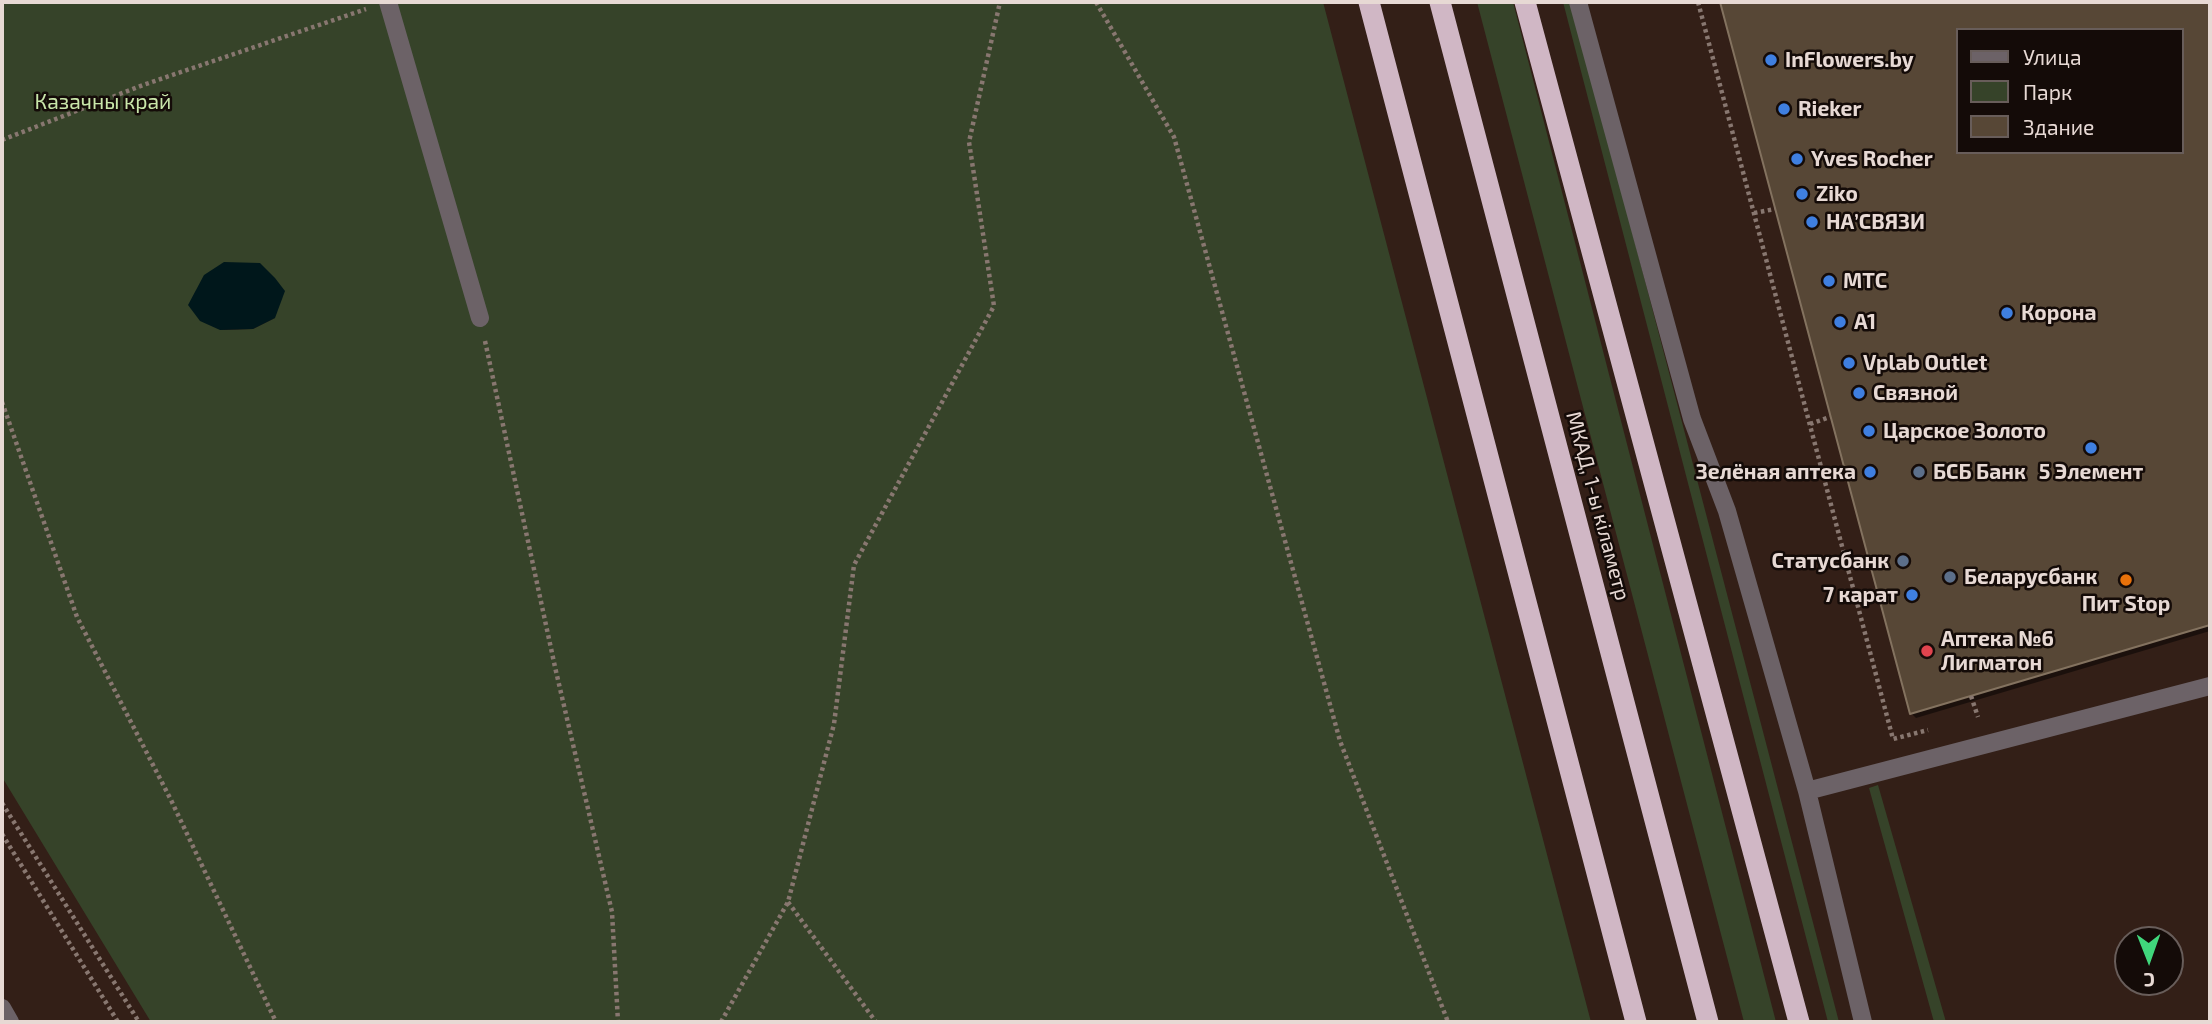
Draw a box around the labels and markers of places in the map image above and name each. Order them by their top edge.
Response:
place label: InFlowers.by [1785,47,1914,73]
marker: InFlowers.by [1763,52,1779,68]
place label: Rieker [1798,96,1861,122]
marker: Rieker [1776,101,1792,117]
place label: Yves Rocher [1811,146,1933,172]
marker: Yves Rocher [1789,151,1805,167]
place label: Ziko [1816,181,1858,207]
marker: Ziko [1794,186,1810,202]
place label: НАʼСВЯЗИ [1826,209,1925,235]
marker: НАʼСВЯЗИ [1804,214,1820,230]
place label: МТС [1843,268,1887,294]
marker: МТС [1821,273,1837,289]
place label: Корона [2021,300,2097,326]
marker: Корона [1999,305,2015,321]
place label: A1 [1854,309,1876,335]
marker: A1 [1832,314,1848,330]
place label: Vplab Outlet [1863,350,1987,376]
marker: Vplab Outlet [1841,355,1857,371]
place label: Связной [1873,380,1958,406]
marker: Связной [1851,385,1867,401]
place label: Царское Золото [1883,418,2046,444]
marker: Царское Золото [1861,423,1877,439]
marker: 5 Элемент [2083,440,2099,456]
place label: Зелёная аптека [1696,459,1856,485]
place label: БСБ Банк [1933,459,2026,485]
place label: 5 Элемент [2039,459,2143,485]
marker: Зелёная аптека [1862,464,1878,480]
marker: БСБ Банк [1911,464,1927,480]
place label: Статусбанк [1772,548,1889,574]
marker: Статусбанк [1895,553,1911,569]
place label: Беларусбанк [1964,564,2097,590]
marker: Беларусбанк [1942,569,1958,585]
marker: Пит Stop [2118,572,2134,588]
place label: 7 карат [1823,582,1898,608]
marker: 7 карат [1904,587,1920,603]
place label: Пит Stop [2082,591,2170,617]
place label: Аптека №6 Лигматон [1941,626,2054,676]
marker: Аптека №6 Лигматон [1919,643,1935,659]

